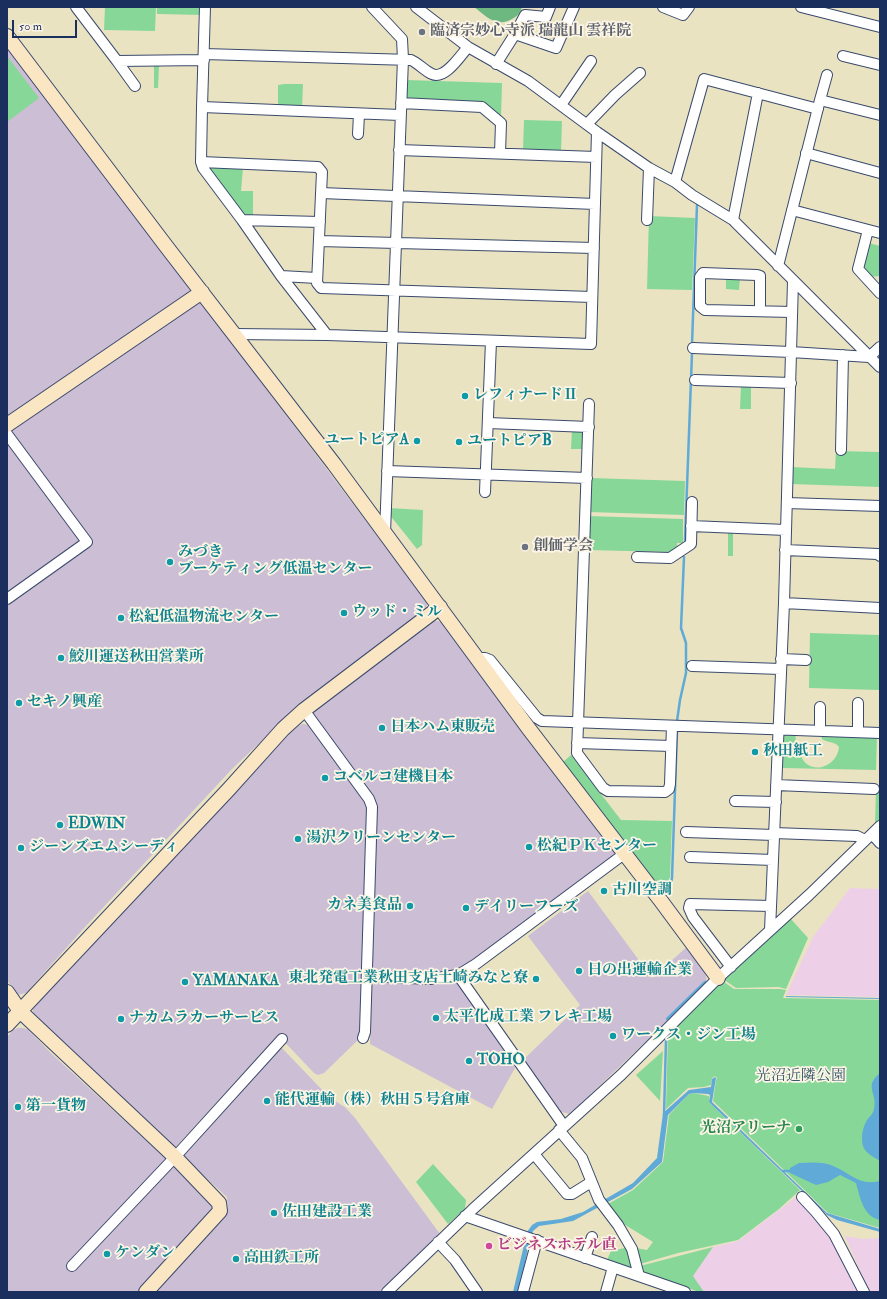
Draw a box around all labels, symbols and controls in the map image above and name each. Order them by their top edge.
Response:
scale bar [14,12,79,38]
text: 50 m [19,19,42,34]
place label: 臨済宗妙心寺派 瑞龍山 雲祥院 [430,23,631,41]
marker: 臨済宗妙心寺派 瑞龍山 雲祥院 [417,27,427,37]
place label: レフィナードⅡ [473,387,578,405]
marker: レフィナードⅡ [460,391,470,401]
place label: ユートピアA [324,432,409,450]
place label: ユートピアB [467,433,552,451]
marker: ユートピアA [412,436,422,446]
marker: ユートピアB [454,437,464,447]
place label: 創価学会 [533,538,593,556]
marker: 創価学会 [520,542,530,552]
place label: みづき ブーケティング低温センター [178,544,373,579]
marker: みづき ブーケティング低温センター [165,557,175,567]
place label: ウッド・ミル [352,604,442,622]
marker: ウッド・ミル [339,608,349,618]
place label: 松紀低温物流センター [129,609,279,627]
marker: 松紀低温物流センター [116,613,126,623]
place label: 鮫川運送秋田営業所 [69,649,204,667]
marker: 鮫川運送秋田営業所 [56,653,66,663]
place label: セキノ興産 [27,694,102,712]
marker: セキノ興産 [14,698,24,708]
place label: 日本ハム東販売 [390,719,495,737]
marker: 日本ハム東販売 [377,723,387,733]
place label: 秋田紙工 [763,743,823,761]
marker: 秋田紙工 [750,747,760,757]
place label: コベルコ建機日本 [333,769,453,787]
marker: コベルコ建機日本 [320,773,330,783]
place label: EDWIN [68,816,125,834]
marker: EDWIN [55,820,65,830]
place label: 湯沢クリーンセンター [306,830,456,848]
marker: 湯沢クリーンセンター [293,834,303,844]
place label: 松紀ＰＫセンター [537,838,657,856]
place label: ジーンズエムシーディ [29,839,179,857]
marker: 松紀ＰＫセンター [524,842,534,852]
marker: ジーンズエムシーディ [16,843,26,853]
place label: 古川空調 [612,882,672,900]
marker: 古川空調 [599,886,609,896]
place label: カネ美食品 [327,897,402,915]
place label: デイリーフーズ [474,899,579,917]
marker: カネ美食品 [405,901,415,911]
marker: デイリーフーズ [461,903,471,913]
place label: 日の出運輸企業 [587,962,692,980]
marker: 日の出運輸企業 [574,966,584,976]
place label: 東北発電工業秋田支店土崎みなと寮 [288,970,528,988]
place label: YAMANAKA [193,973,279,991]
marker: 東北発電工業秋田支店土崎みなと寮 [531,974,541,984]
marker: YAMANAKA [180,977,190,987]
place label: 太平化成工業 フレキ工場 [444,1009,612,1027]
place label: ナカムラカーサービス [129,1010,279,1028]
marker: 太平化成工業 フレキ工場 [431,1013,441,1023]
marker: ナカムラカーサービス [116,1014,126,1024]
place label: ワークス・ジン工場 [621,1027,756,1045]
marker: ワークス・ジン工場 [608,1031,618,1041]
place label: TOHO [477,1052,525,1070]
marker: TOHO [464,1056,474,1066]
park label: 光沼近隣公園 [756,1068,846,1086]
place label: 能代運輸（株）秋田５号倉庫 [275,1092,470,1110]
marker: 能代運輸（株）秋田５号倉庫 [262,1096,272,1106]
place label: 第一貨物 [26,1098,86,1116]
marker: 第一貨物 [13,1102,23,1112]
place label: 光沼アリーナ [701,1120,791,1138]
marker: 光沼アリーナ [794,1124,804,1134]
place label: 佐田建設工業 [282,1204,372,1222]
marker: 佐田建設工業 [269,1208,279,1218]
place label: ビジネスホテル直 [497,1237,617,1255]
marker: ビジネスホテル直 [484,1241,494,1251]
place label: ケンダン [115,1245,175,1263]
marker: ケンダン [102,1249,112,1259]
place label: 高田鉄工所 [244,1250,319,1268]
marker: 高田鉄工所 [231,1254,241,1264]

